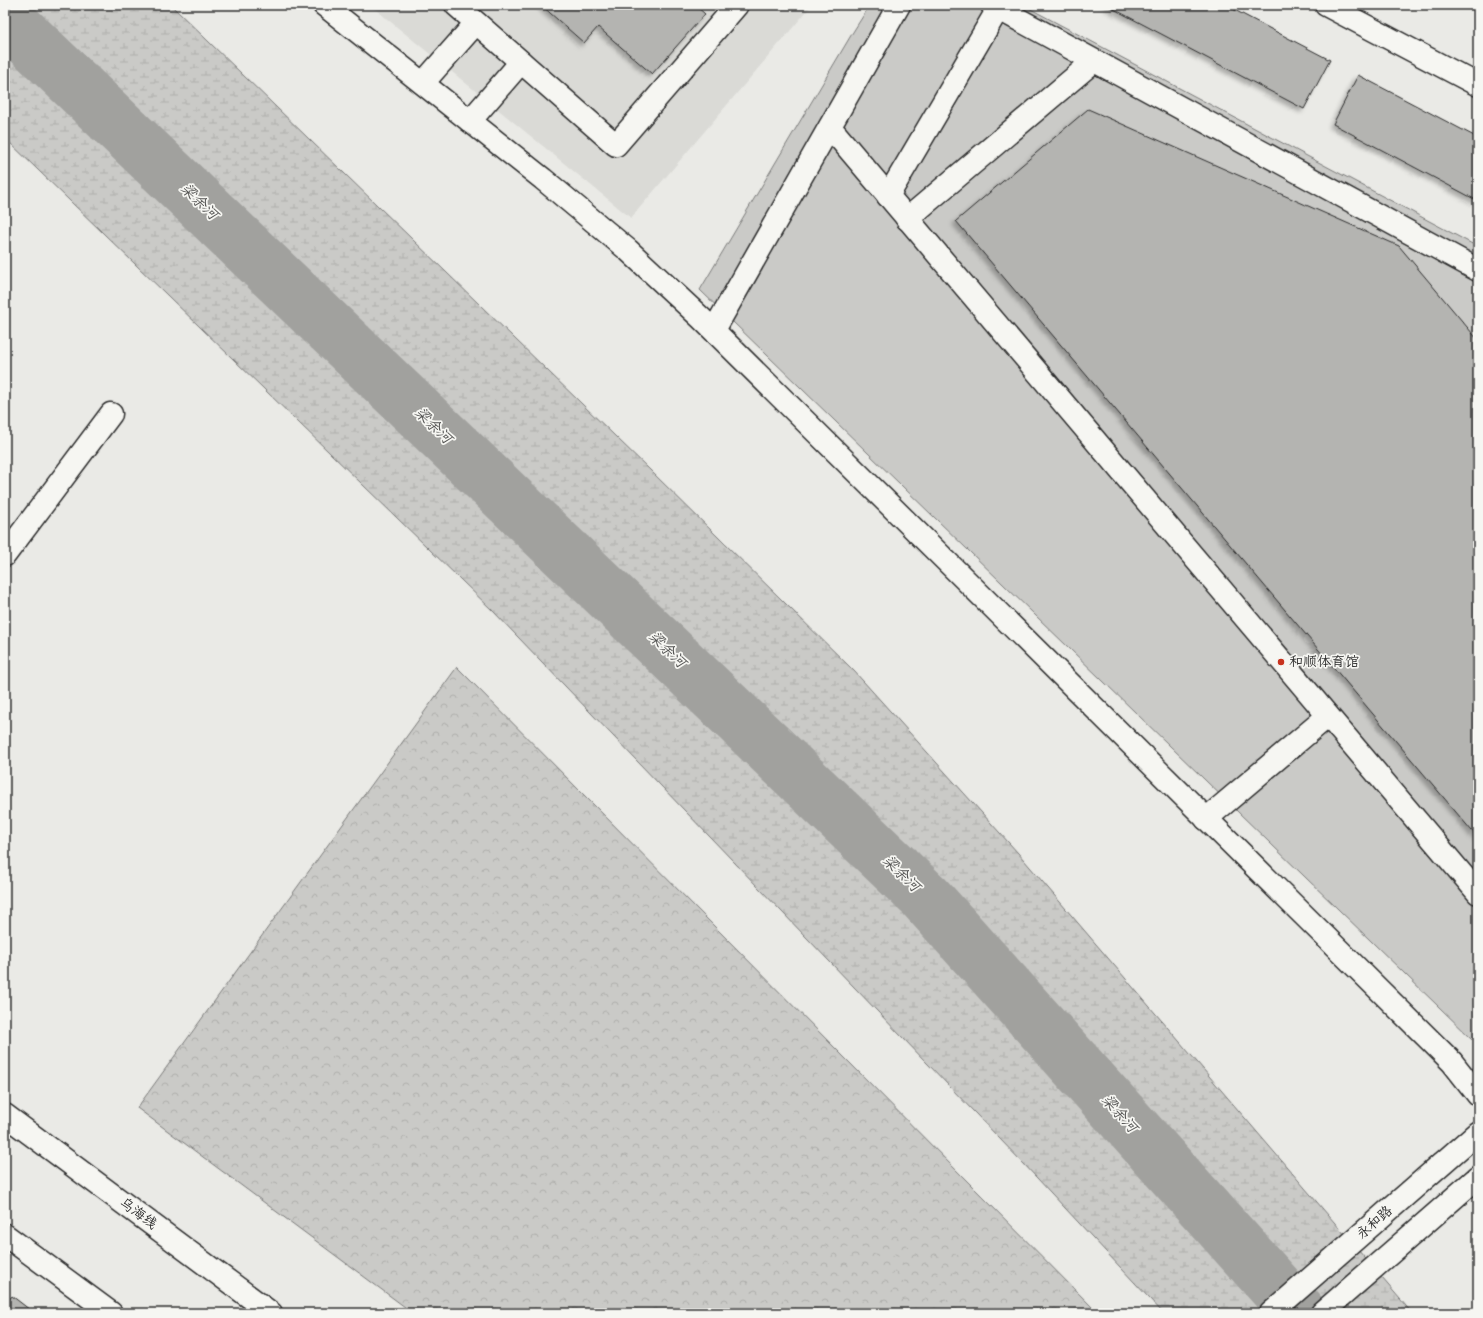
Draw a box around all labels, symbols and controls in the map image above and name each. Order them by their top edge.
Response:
water label: 梁余河 [175,178,225,228]
water label: 梁余河 [409,402,459,452]
water label: 梁余河 [643,626,693,676]
place label: 和顺体育馆 [1289,652,1359,673]
marker: 和顺体育馆 [1276,657,1286,667]
water label: 梁余河 [877,850,927,900]
water label: 梁余河 [1096,1090,1144,1140]
street label: 乌海线 [115,1193,161,1235]
street label: 永和路 [1352,1201,1398,1245]

